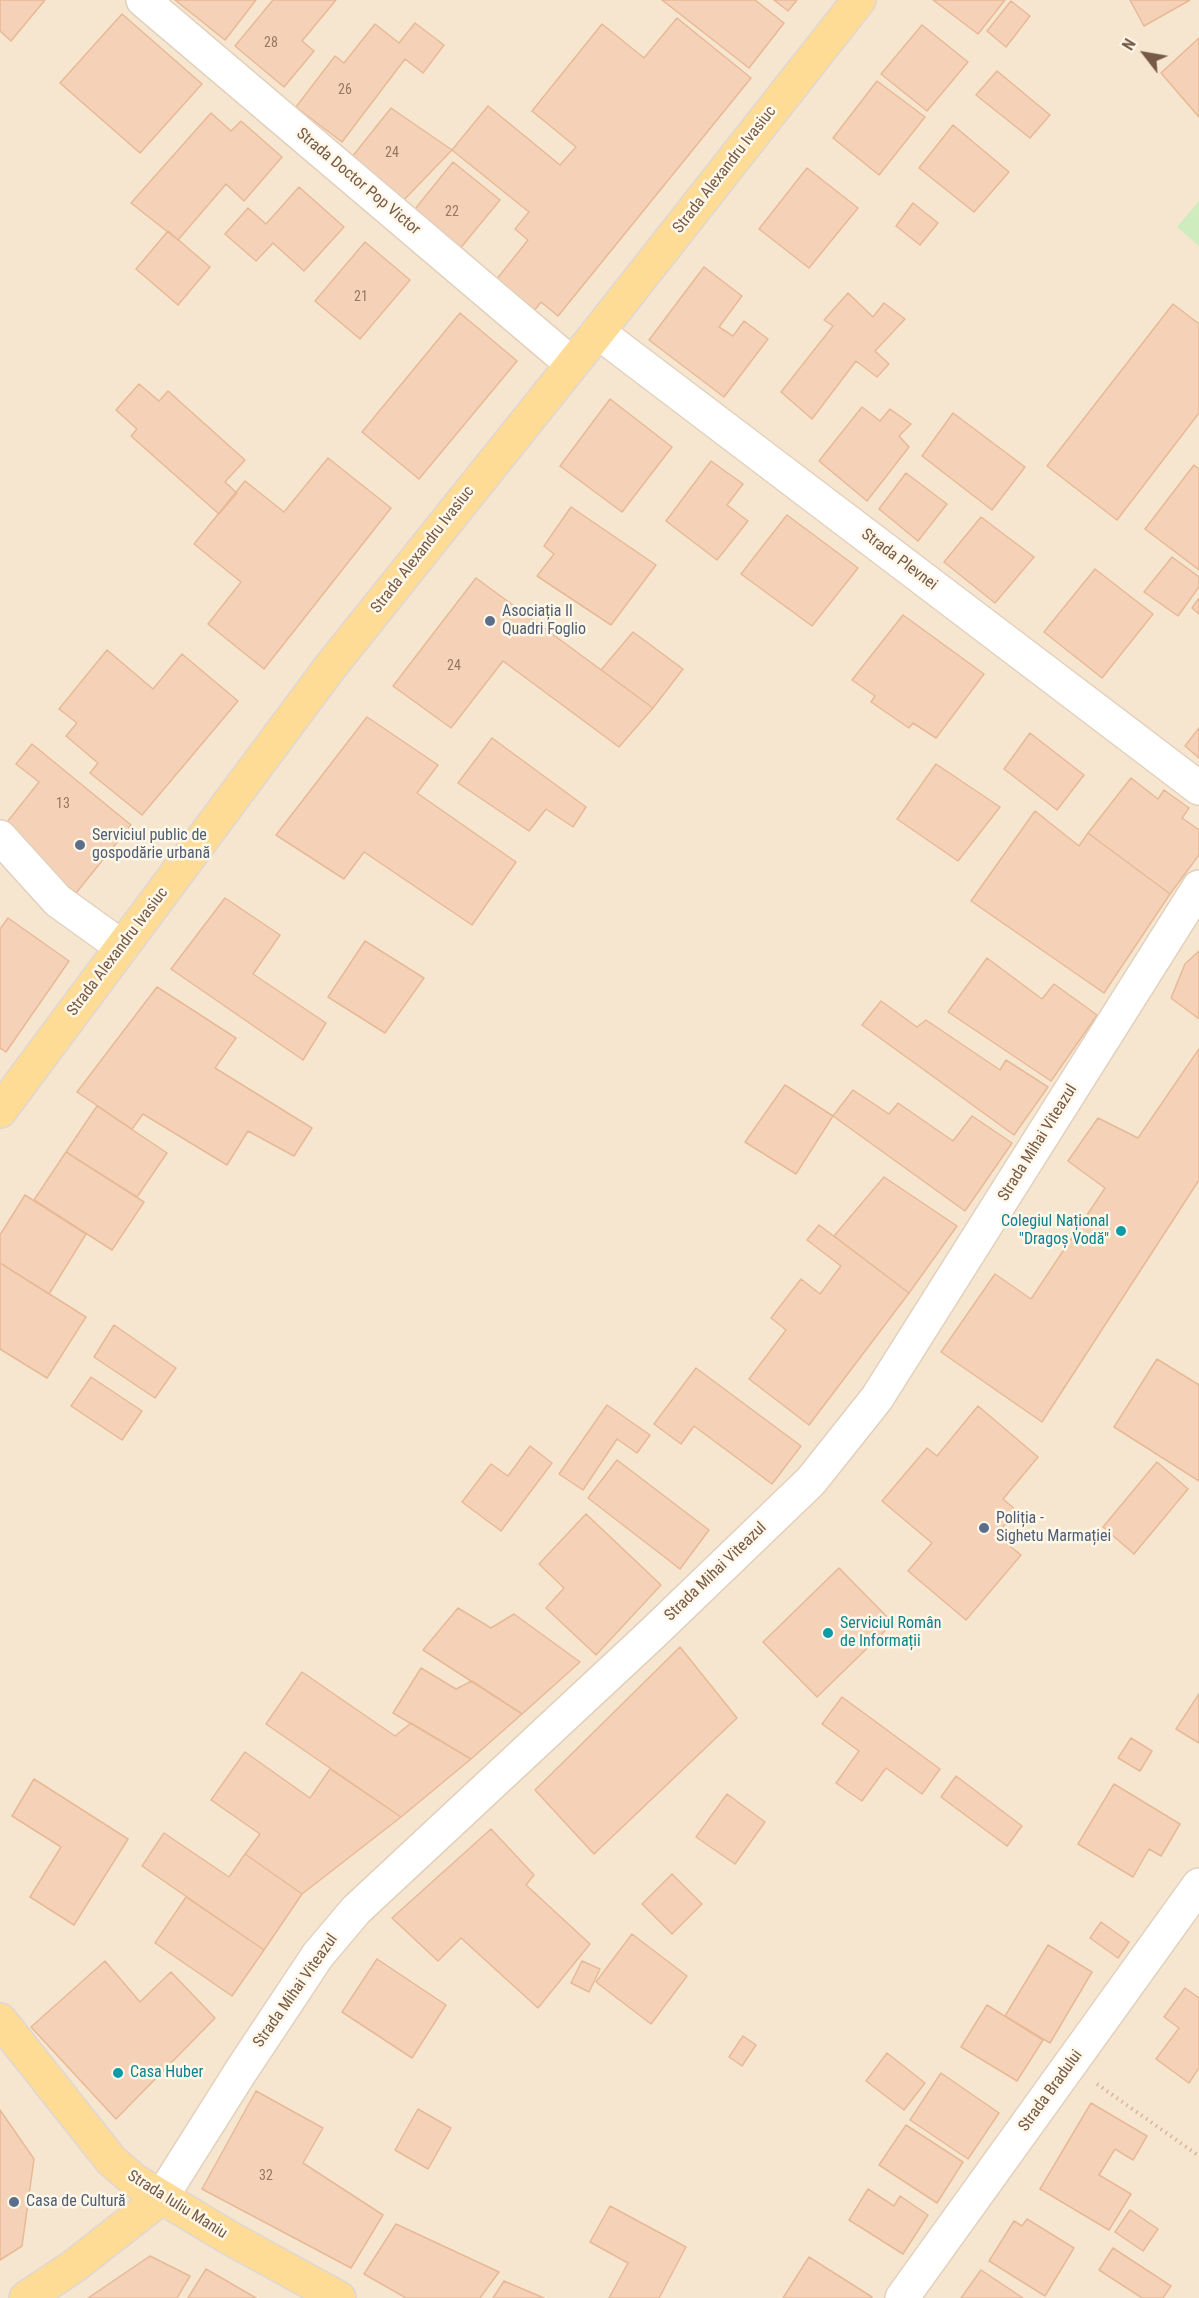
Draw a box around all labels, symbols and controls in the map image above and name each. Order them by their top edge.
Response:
north arrow [1115,24,1175,84]
house number: 28 [264,35,278,51]
text: N [1118,35,1140,54]
house number: 26 [338,82,352,98]
street label: Strada Alexandru Ivasiuc [669,103,781,237]
street label: Strada Doctor Pop Victor [292,124,424,240]
house number: 24 [385,145,399,161]
house number: 22 [445,204,459,220]
house number: 21 [354,289,368,305]
street label: Strada Alexandru Ivasiuc [367,483,479,617]
street label: Strada Plevnei [857,525,941,595]
place label: Asociația Il Quadri Foglio [502,602,586,640]
marker: Asociația Il Quadri Foglio [483,614,497,628]
house number: 24 [447,658,461,674]
house number: 13 [56,796,70,812]
place label: Serviciul public de gospodărie urbană [92,826,210,864]
marker: Serviciul public de gospodărie urbană [73,838,87,852]
street label: Strada Alexandru Ivasiuc [63,884,173,1020]
street label: Strada Mihai Viteazul [994,1081,1082,1205]
place label: Colegiul Național "Dragoș Vodă" [1001,1212,1109,1250]
marker: Colegiul Național "Dragoș Vodă" [1114,1224,1128,1238]
place label: Poliția - Sighetu Marmației [996,1509,1111,1547]
street label: Strada Mihai Viteazul [661,1519,771,1625]
marker: Poliția - Sighetu Marmației [977,1521,991,1535]
place label: Serviciul Român de Informații [840,1614,941,1652]
marker: Serviciul Român de Informații [821,1626,835,1640]
street label: Strada Mihai Viteazul [250,1931,342,2051]
street label: Strada Bradului [1015,2046,1087,2136]
place label: Casa Huber [130,2063,203,2083]
marker: Casa Huber [111,2066,125,2080]
street label: Strada Iuliu Maniu [124,2167,230,2243]
house number: 32 [259,2168,273,2184]
place label: Casa de Cultură [26,2192,126,2212]
marker: Casa de Cultură [7,2195,21,2209]

